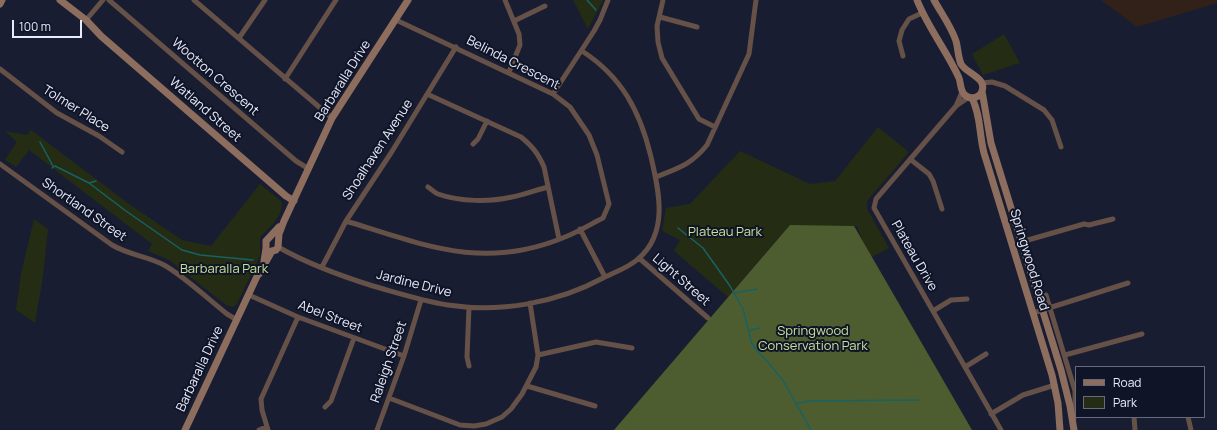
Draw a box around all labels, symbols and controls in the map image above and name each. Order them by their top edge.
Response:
scale bar [14,12,84,38]
text: 100 m [19,18,51,35]
street label: Belinda Crescent [464,33,562,93]
street label: Wootton Crescent [168,35,262,119]
street label: Barbaralla Drive [312,38,374,124]
street label: Watland Street [166,74,244,146]
street label: Tolmer Place [40,82,112,136]
street label: Shoalhaven Avenue [340,97,416,203]
street label: Shortland Street [39,175,129,245]
street label: Springwood Road [1006,207,1052,313]
street label: Plateau Drive [888,218,940,294]
park label: Plateau Park [688,224,762,240]
street label: Light Street [649,251,713,309]
park label: Barbaralla Park [180,261,268,277]
street label: Jardine Drive [375,267,453,301]
street label: Abel Street [296,298,364,336]
street label: Raleigh Street [368,319,410,405]
park label: Springwood Conservation Park [758,323,868,354]
street label: Barbaralla Drive [173,324,227,414]
legend [1075,366,1205,418]
text: Road [1113,374,1141,391]
text: Park [1113,394,1137,411]

